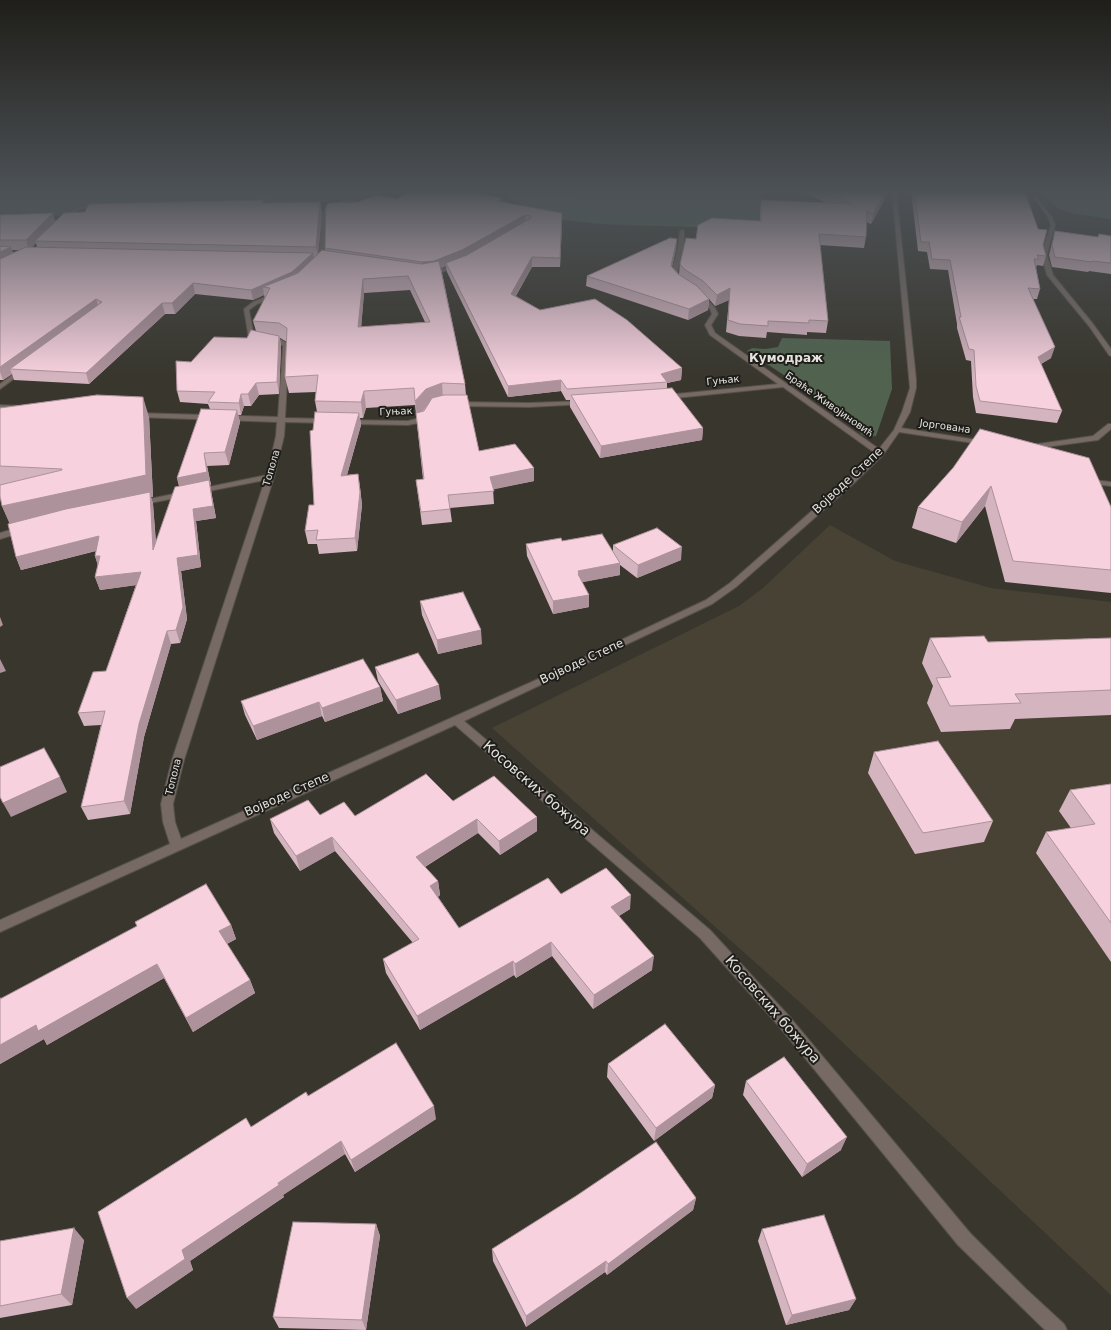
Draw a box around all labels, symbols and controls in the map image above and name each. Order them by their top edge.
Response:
district label: Кумодраж [749,352,823,366]
street label: Браће Живојиновић [782,370,876,440]
street label: Гуњак [706,373,740,389]
street label: Гуњак [379,405,413,419]
street label: Јоргована [919,417,971,437]
street label: Војводе Степе [810,445,886,517]
street label: Топола [261,448,283,488]
street label: Војводе Степе [538,636,626,688]
street label: Косовских божура [479,738,593,840]
street label: Топола [164,757,184,797]
street label: Војводе Степе [243,770,331,820]
street label: Косовских божура [721,953,823,1067]

